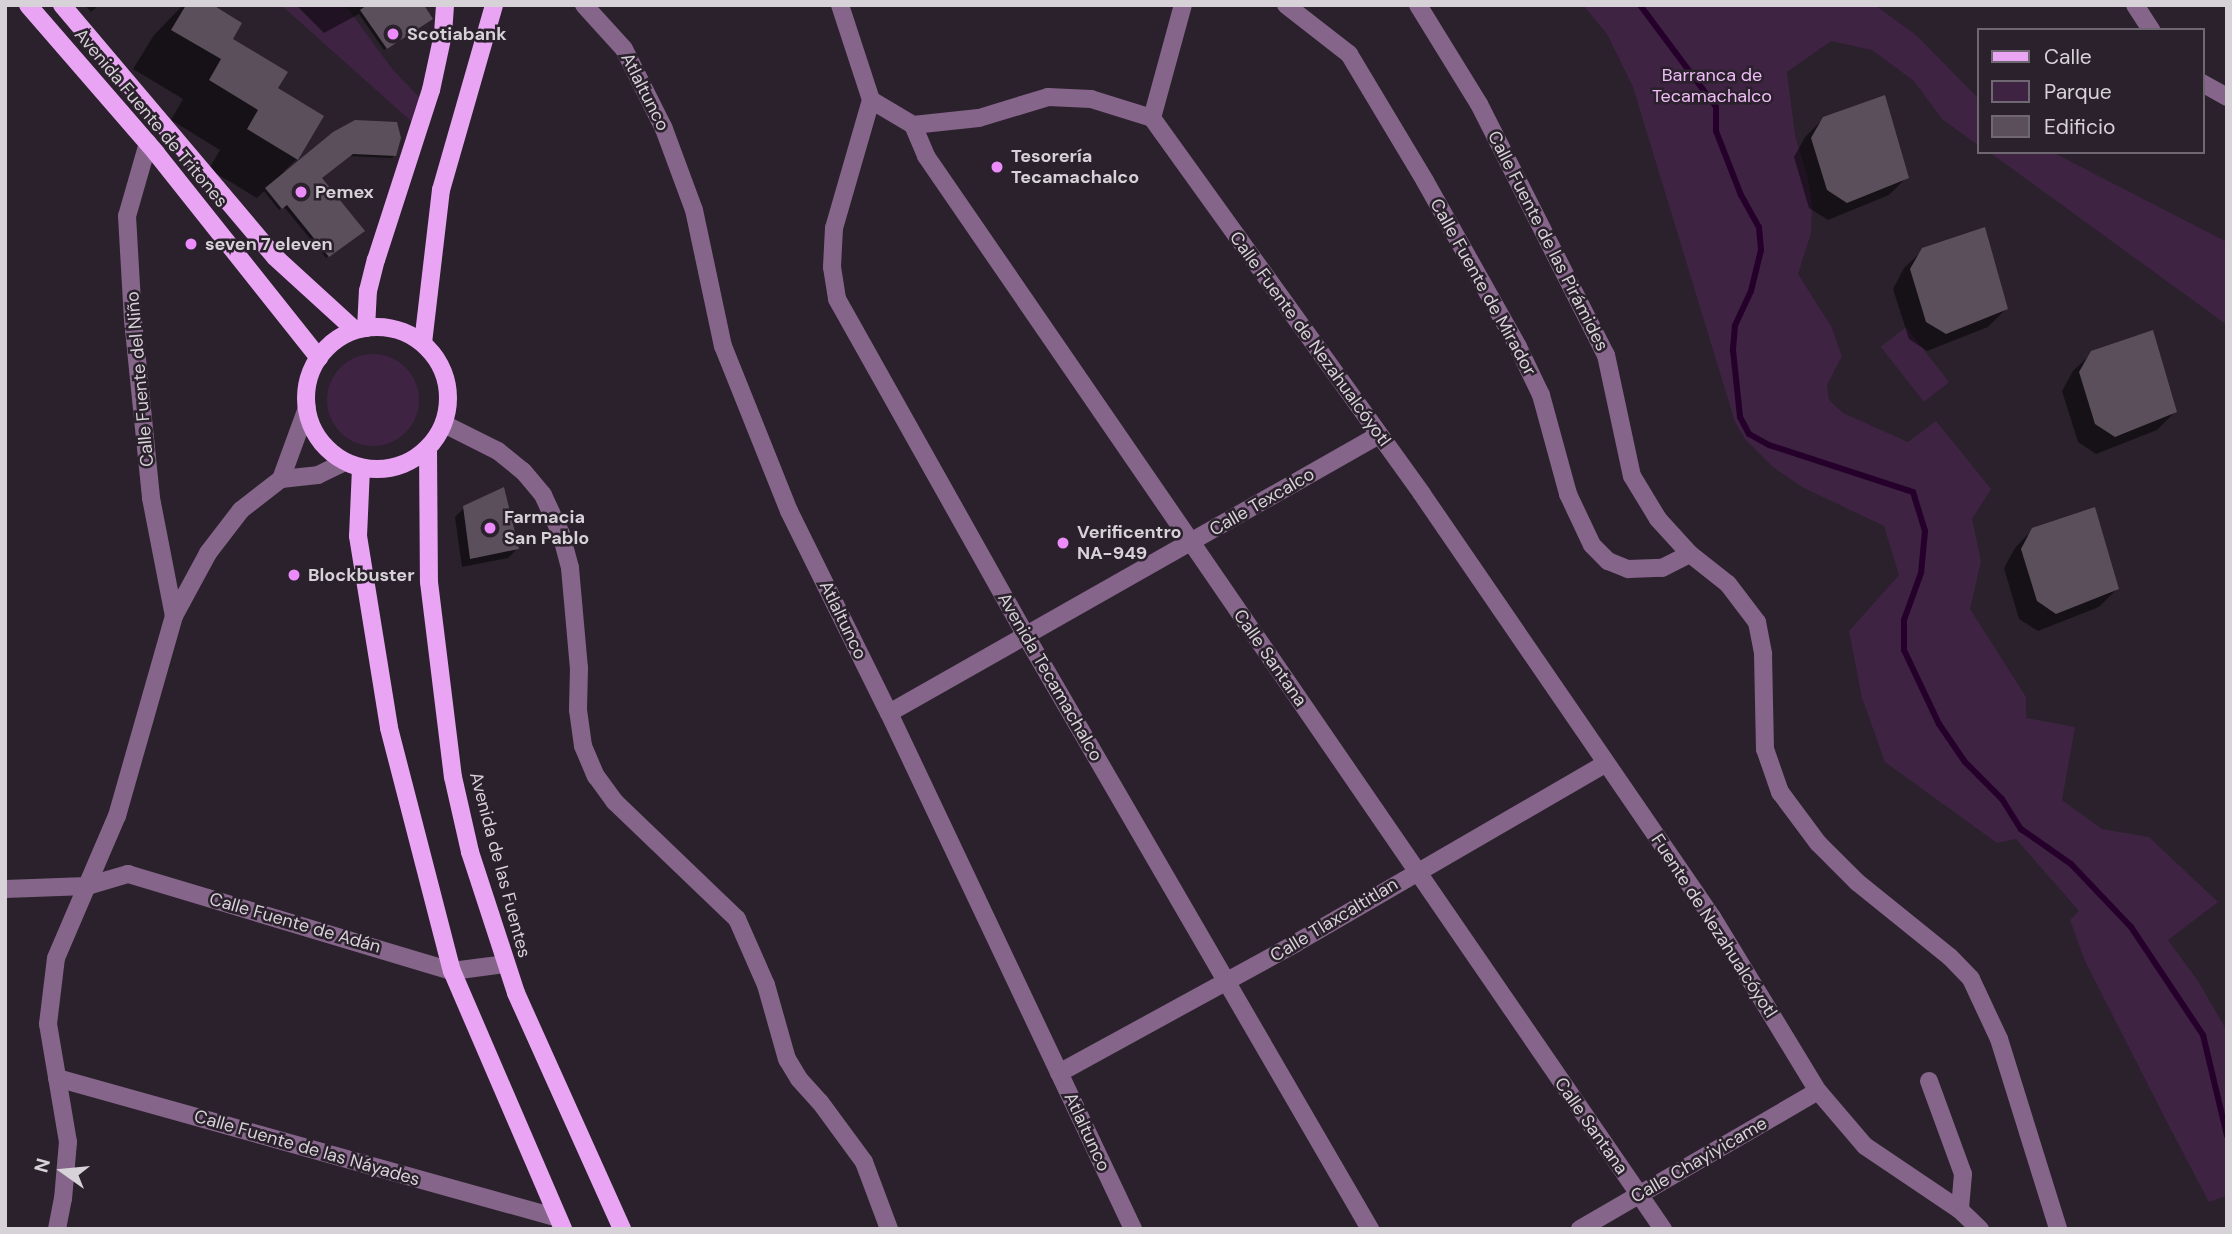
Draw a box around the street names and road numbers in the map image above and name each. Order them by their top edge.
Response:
street label: Avenida Fuente de Tritones [70,24,232,212]
street label: Atlaltunco [616,49,674,135]
street label: Calle Fuente de las Pirámides [1483,127,1613,355]
street label: Calle Fuente de Mirador [1425,195,1541,379]
street label: Calle Fuente de Nezahualcóyotl [1225,227,1395,451]
street label: Calle Fuente del Niño [122,290,158,468]
street label: Calle Texcalco [1206,463,1318,541]
street label: Atlaltunco [815,577,871,663]
street label: Avenida Tecamachalco [993,589,1107,765]
street label: Calle Santana [1229,605,1311,711]
street label: Avenida de las Fuentes [465,770,535,960]
street label: Fuente de Nezahualcóyotl [1647,830,1781,1022]
street label: Calle Tlaxcaltitlan [1266,873,1402,967]
street label: Calle Fuente de Adán [207,888,383,958]
street label: Calle Santana [1550,1073,1632,1179]
street label: Atlaltunco [1059,1089,1115,1175]
street label: Calle Fuente de las Náyades [192,1105,422,1191]
street label: Calle Chayiyicame [1627,1112,1771,1208]

